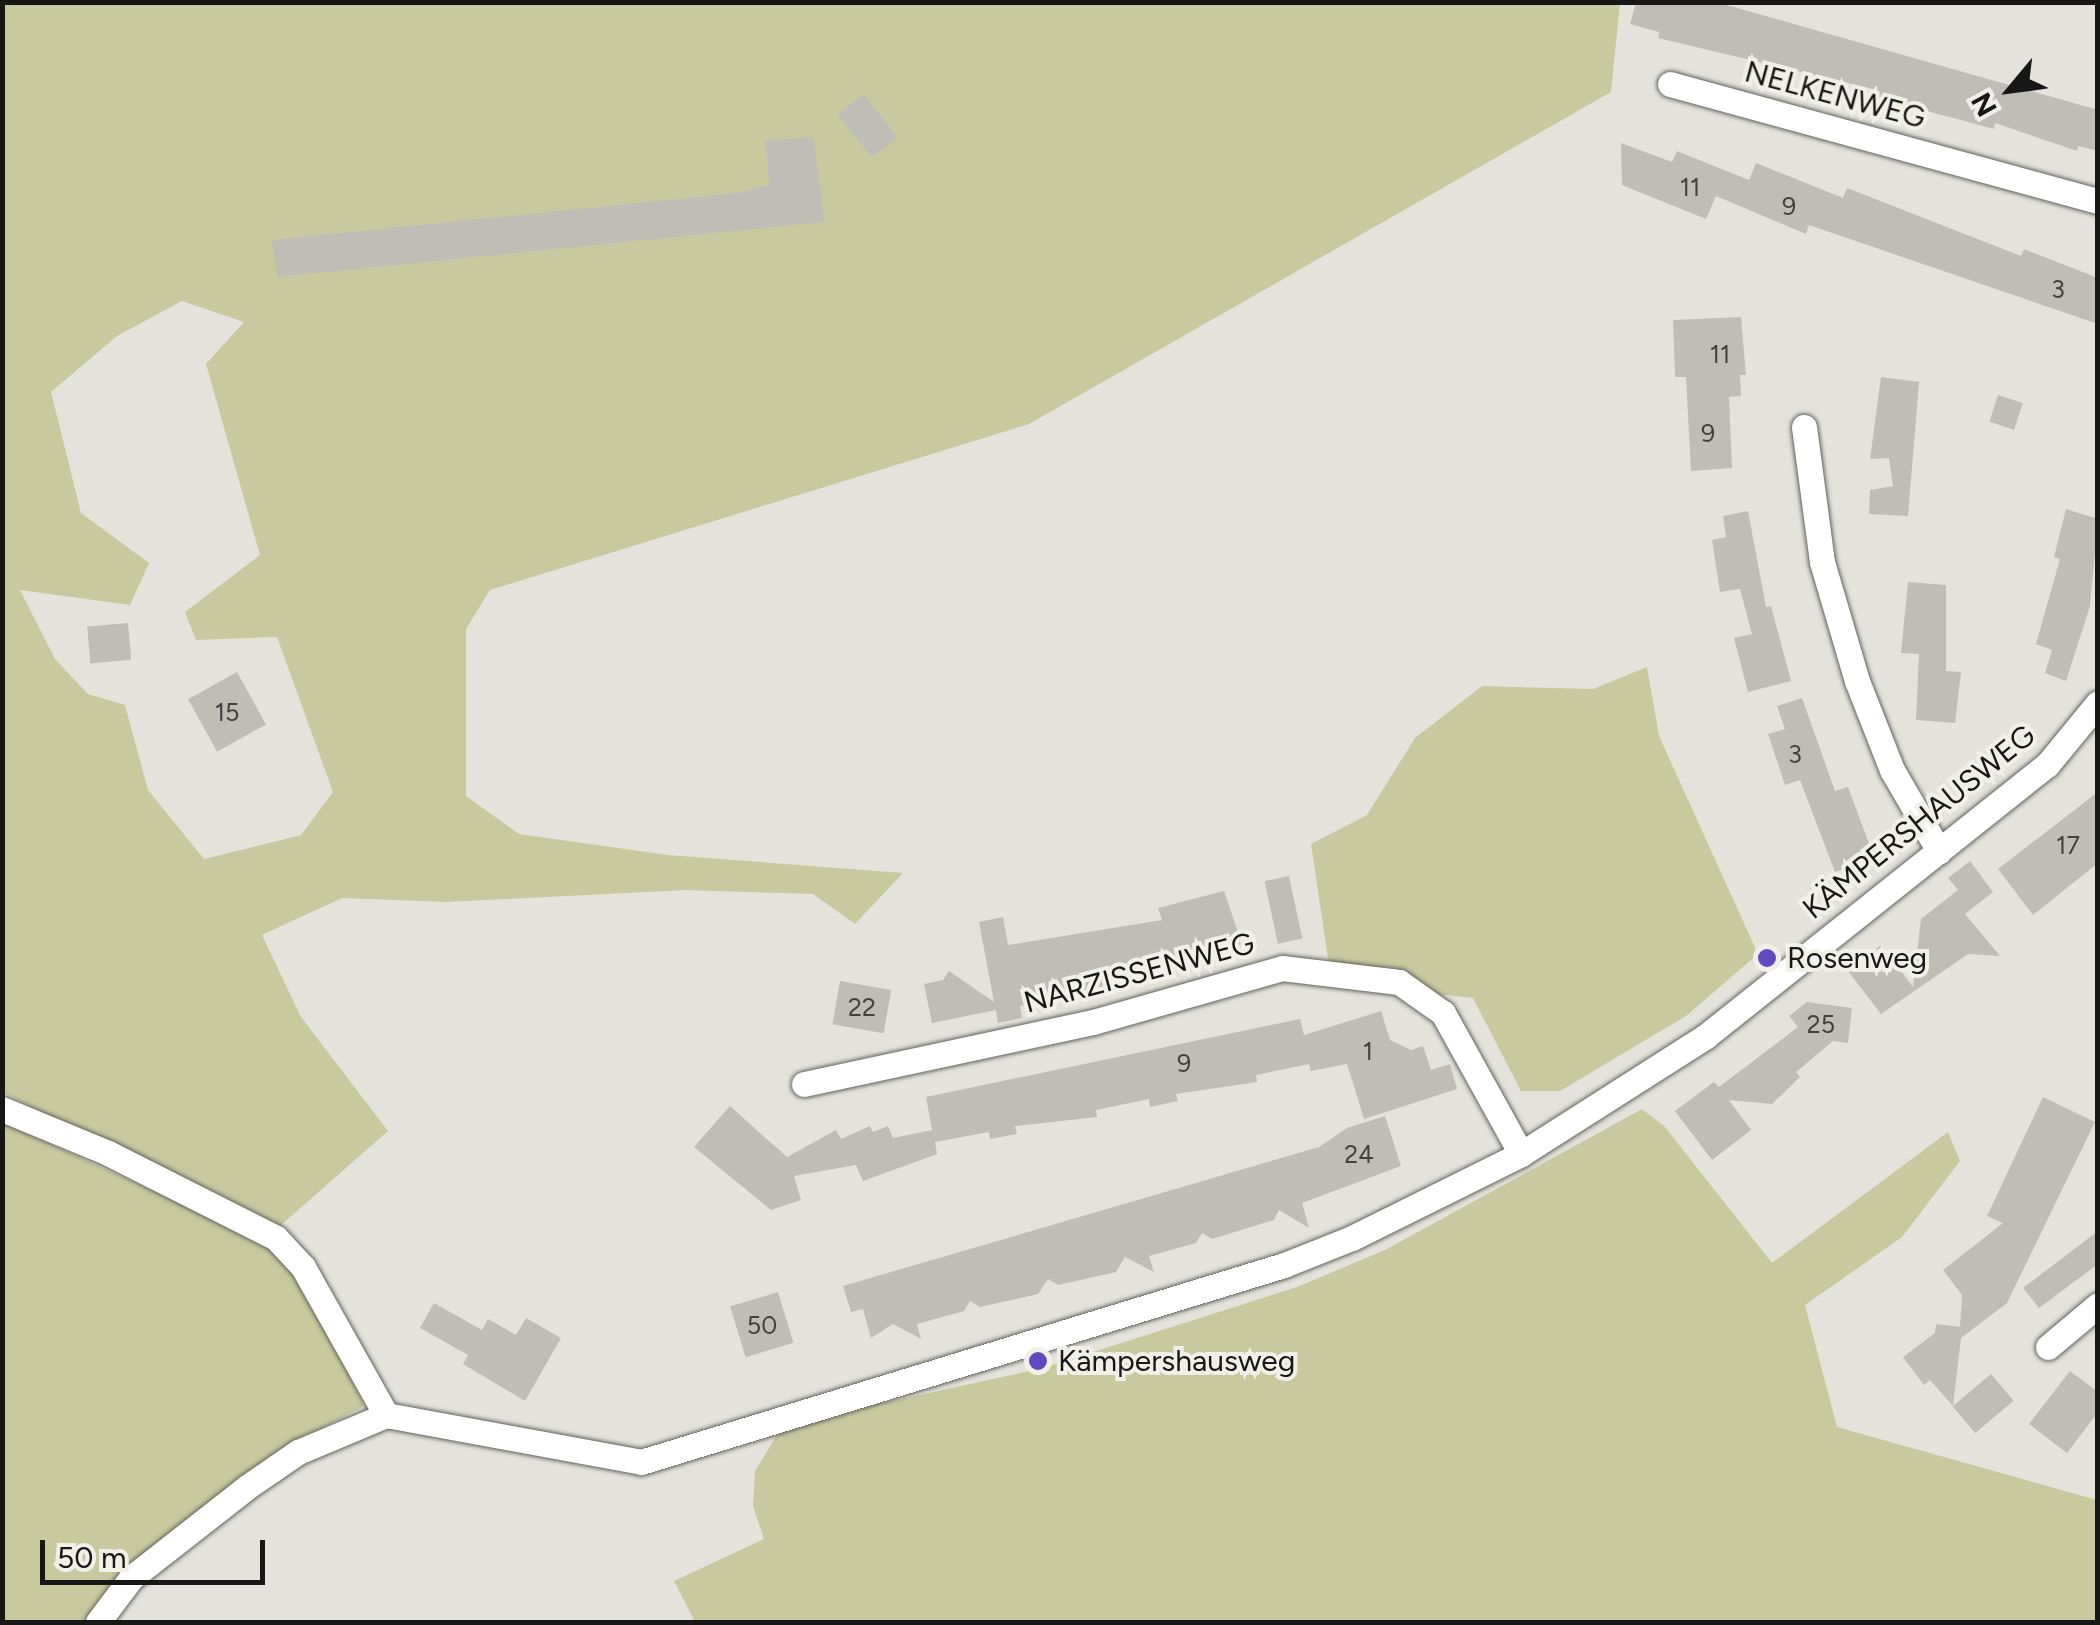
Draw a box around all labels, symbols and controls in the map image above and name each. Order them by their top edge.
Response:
north arrow [1960,40,2060,140]
street label: NELKENWEG [1741,54,1929,136]
text: N [1964,87,2004,122]
house number: 11 [1680,172,1700,202]
house number: 9 [1782,191,1796,221]
house number: 3 [2051,274,2065,304]
house number: 11 [1710,339,1730,369]
house number: 9 [1701,418,1715,448]
house number: 15 [215,697,239,727]
street label: KÄMPERSHAUSWEG [1796,717,2042,927]
house number: 3 [1788,739,1802,769]
house number: 17 [2056,830,2080,860]
street label: NARZISSENWEG [1020,925,1258,1021]
place label: Rosenweg [1787,940,1927,976]
marker: Rosenweg [1756,947,1778,969]
house number: 22 [848,992,876,1022]
house number: 25 [1807,1009,1835,1039]
house number: 1 [1363,1036,1373,1066]
house number: 9 [1177,1048,1191,1078]
house number: 24 [1344,1139,1374,1169]
house number: 50 [747,1310,777,1340]
place label: Kämpershausweg [1058,1343,1295,1379]
marker: Kämpershausweg [1027,1350,1049,1372]
scale bar [45,1520,270,1582]
text: 50 m [57,1539,126,1576]

